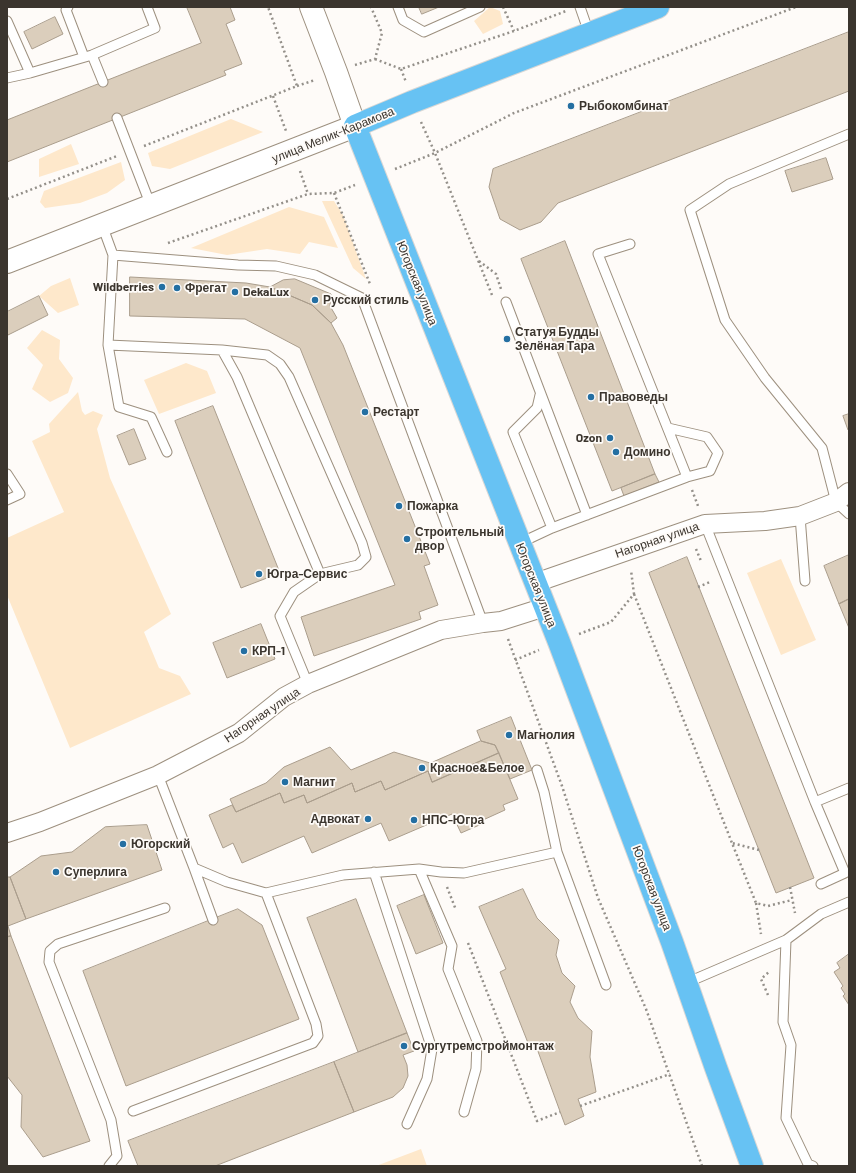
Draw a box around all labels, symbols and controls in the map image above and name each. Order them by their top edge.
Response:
place label: Рыбокомбинат [579,99,668,113]
marker: Рыбокомбинат [566,101,576,111]
street label: улица Мелик-Карамова [270,104,396,166]
street label: Югорская улица [394,239,440,327]
place label: Wildberries [93,280,154,294]
place label: Фрегат [185,281,227,295]
marker: Wildberries [157,282,167,292]
marker: Фрегат [172,283,182,293]
place label: DekaLux [243,285,289,299]
marker: DekaLux [230,287,240,297]
place label: Русский стиль [323,293,409,307]
marker: Русский стиль [310,295,320,305]
place label: Статуя Будды Зелёная Тара [515,325,599,353]
marker: Статуя Будды Зелёная Тара [502,334,512,344]
place label: Правоведы [599,390,668,404]
marker: Правоведы [586,392,596,402]
place label: Рестарт [373,405,419,419]
marker: Рестарт [360,407,370,417]
place label: Ozon [576,431,602,445]
marker: Ozon [605,433,615,443]
place label: Домино [624,445,671,459]
marker: Домино [611,447,621,457]
place label: Пожарка [407,499,458,513]
marker: Пожарка [394,501,404,511]
street label: Нагорная улица [613,519,701,561]
place label: Строительный двор [415,525,504,553]
marker: Строительный двор [402,534,412,544]
street label: Югорская улица [513,541,559,629]
place label: Югра-Сервис [267,567,347,581]
marker: Югра-Сервис [254,569,264,579]
place label: КРП-1 [252,644,285,658]
marker: КРП-1 [239,646,249,656]
street label: Нагорная улица [222,684,302,746]
place label: Магнолия [517,728,575,742]
marker: Магнолия [504,730,514,740]
place label: Красное&Белое [430,761,524,775]
marker: Красное&Белое [417,763,427,773]
place label: Магнит [293,775,335,789]
marker: Магнит [280,777,290,787]
place label: Адвокат [311,812,360,826]
place label: НПС-Югра [422,813,484,827]
marker: Адвокат [363,814,373,824]
marker: НПС-Югра [409,815,419,825]
place label: Югорский [131,837,190,851]
marker: Югорский [118,839,128,849]
street label: Югорская улица [629,844,675,932]
place label: Суперлига [64,865,127,879]
marker: Суперлига [51,867,61,877]
place label: Сургутремстроймонтаж [412,1039,554,1053]
marker: Сургутремстроймонтаж [399,1041,409,1051]

